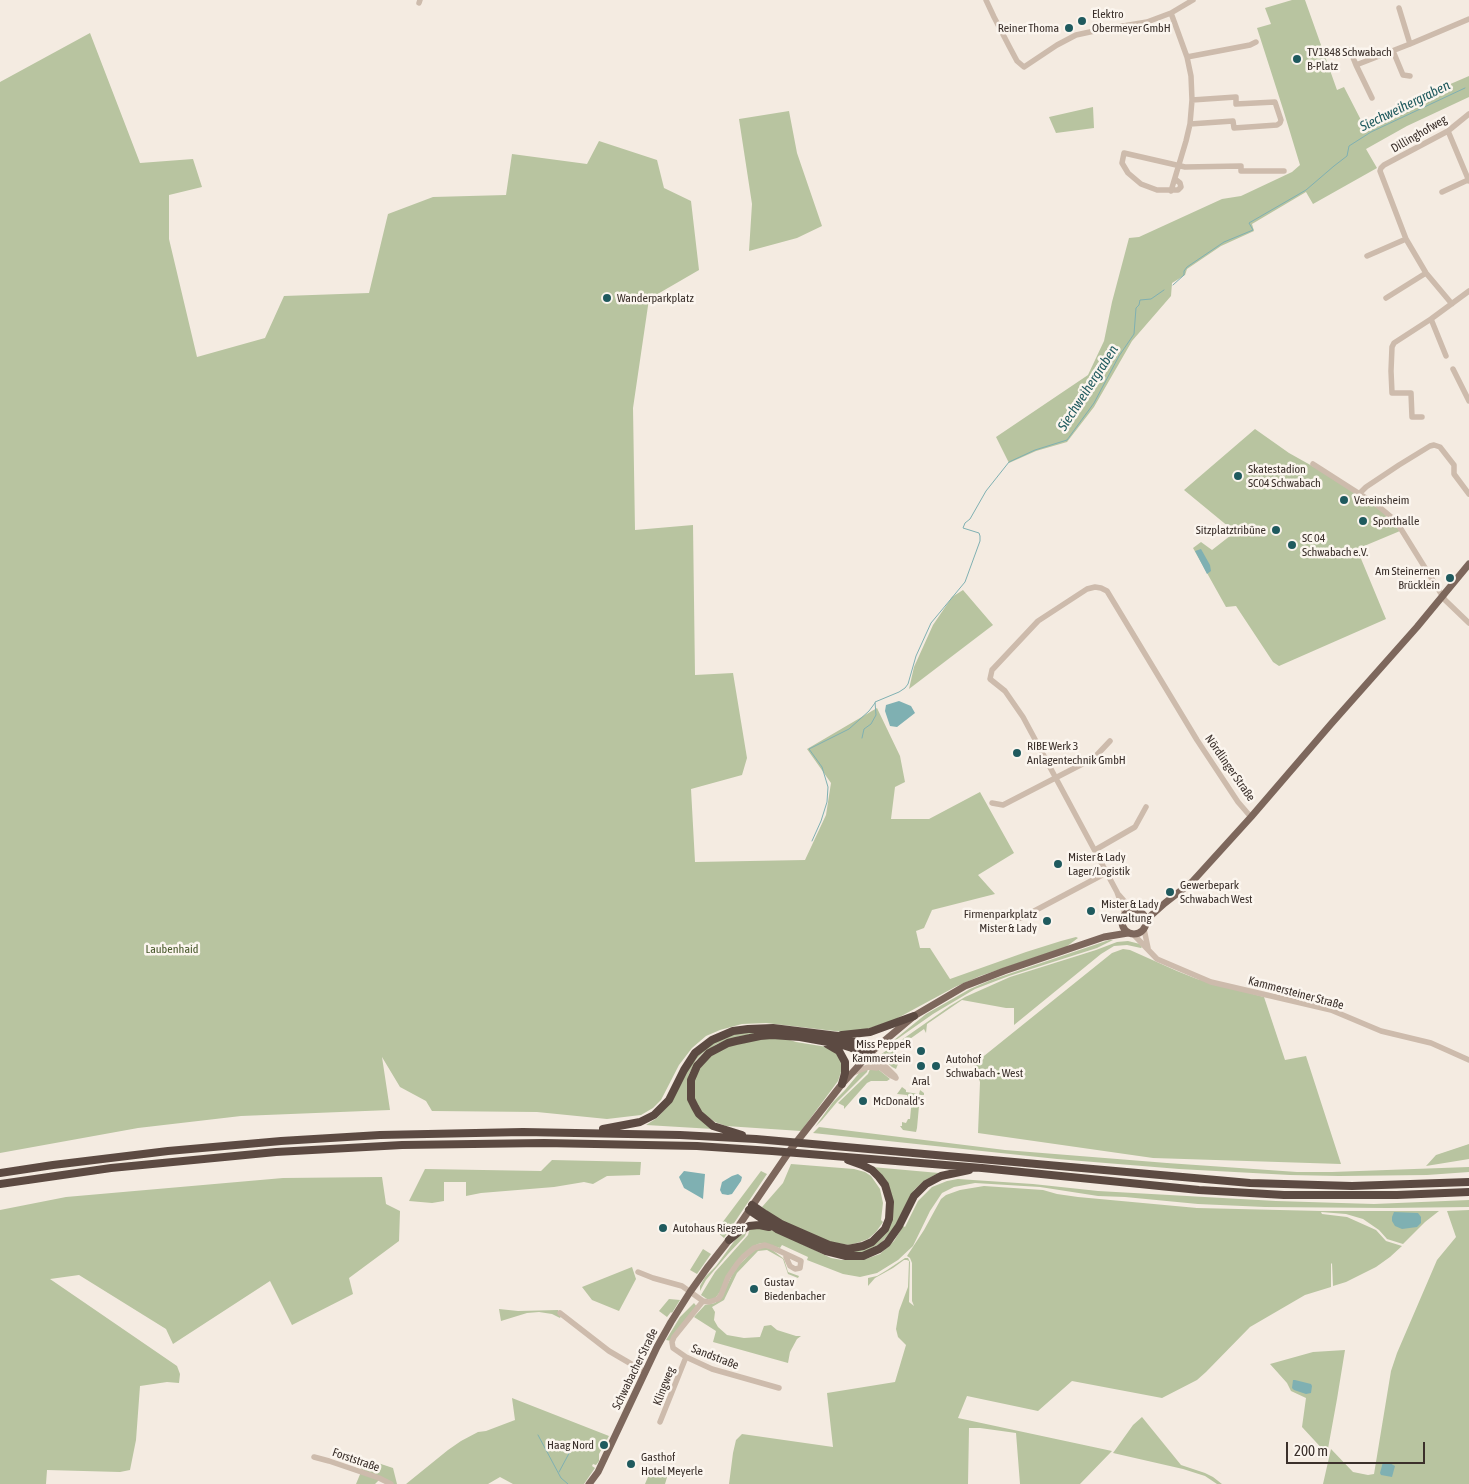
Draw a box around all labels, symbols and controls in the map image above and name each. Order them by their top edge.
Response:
place label: Elektro Obermeyer GmbH [1092,7,1171,35]
marker: Elektro Obermeyer GmbH [1076,15,1088,27]
place label: Reiner Thoma [998,21,1059,35]
marker: Reiner Thoma [1063,22,1075,34]
place label: TV1848 Schwabach B-Platz [1307,45,1392,73]
marker: TV1848 Schwabach B-Platz [1291,53,1303,65]
water label: Siechweihergraben [1357,77,1453,135]
street label: Dillinghofweg [1389,112,1449,156]
place label: Wanderparkplatz [617,291,694,305]
marker: Wanderparkplatz [601,292,613,304]
water label: Siechweihergraben [1054,342,1122,434]
place label: Skatestadion SC04 Schwabach [1248,462,1321,490]
marker: Skatestadion SC04 Schwabach [1232,470,1244,482]
place label: Vereinsheim [1354,493,1409,507]
marker: Vereinsheim [1338,494,1350,506]
place label: Sporthalle [1373,514,1419,528]
marker: Sporthalle [1357,515,1369,527]
place label: Sitzplatztribüne [1196,523,1266,537]
marker: Sitzplatztribüne [1270,524,1282,536]
place label: SC 04 Schwabach e.V. [1302,531,1368,559]
marker: SC 04 Schwabach e.V. [1286,539,1298,551]
place label: Am Steinernen Brücklein [1375,564,1440,592]
marker: Am Steinernen Brücklein [1444,572,1456,584]
street label: Nördlinger Straße [1202,732,1258,804]
place label: RIBE Werk 3 Anlagentechnik GmbH [1027,739,1126,767]
marker: RIBE Werk 3 Anlagentechnik GmbH [1011,747,1023,759]
place label: Mister & Lady Lager/Logistik [1068,850,1130,878]
marker: Mister & Lady Lager/Logistik [1052,858,1064,870]
place label: Gewerbepark Schwabach West [1180,878,1253,906]
marker: Gewerbepark Schwabach West [1164,886,1176,898]
place label: Mister & Lady Verwaltung [1101,897,1159,925]
marker: Mister & Lady Verwaltung [1085,905,1097,917]
place label: Firmenparkplatz Mister & Lady [964,907,1037,935]
marker: Firmenparkplatz Mister & Lady [1041,915,1053,927]
park label: Laubenhaid [146,942,198,956]
street label: Kammersteiner Straße [1247,973,1345,1013]
place label: Miss PeppeR Kammerstein [852,1037,911,1065]
marker: Miss PeppeR Kammerstein [915,1045,927,1057]
place label: Autohof Schwabach - West [946,1052,1023,1080]
marker: Aral [915,1060,927,1072]
marker: Autohof Schwabach - West [930,1060,942,1072]
place label: Aral [912,1074,930,1088]
place label: McDonald's [873,1094,924,1108]
marker: McDonald's [857,1095,869,1107]
place label: Autohaus Rieger [673,1221,745,1235]
marker: Autohaus Rieger [657,1222,669,1234]
place label: Gustav Biedenbacher [764,1275,825,1303]
marker: Gustav Biedenbacher [748,1283,760,1295]
street label: Schwabacher Straße [609,1326,661,1412]
street label: Sandstraße [689,1341,741,1373]
street label: Klingweg [650,1365,678,1407]
scale bar [1289,1432,1428,1464]
place label: Haag Nord [547,1438,594,1452]
marker: Haag Nord [598,1439,610,1451]
text: 200 m [1294,1442,1328,1459]
street label: Forststraße [330,1445,382,1475]
place label: Gasthof Hotel Meyerle [641,1450,703,1478]
marker: Gasthof Hotel Meyerle [625,1458,637,1470]

